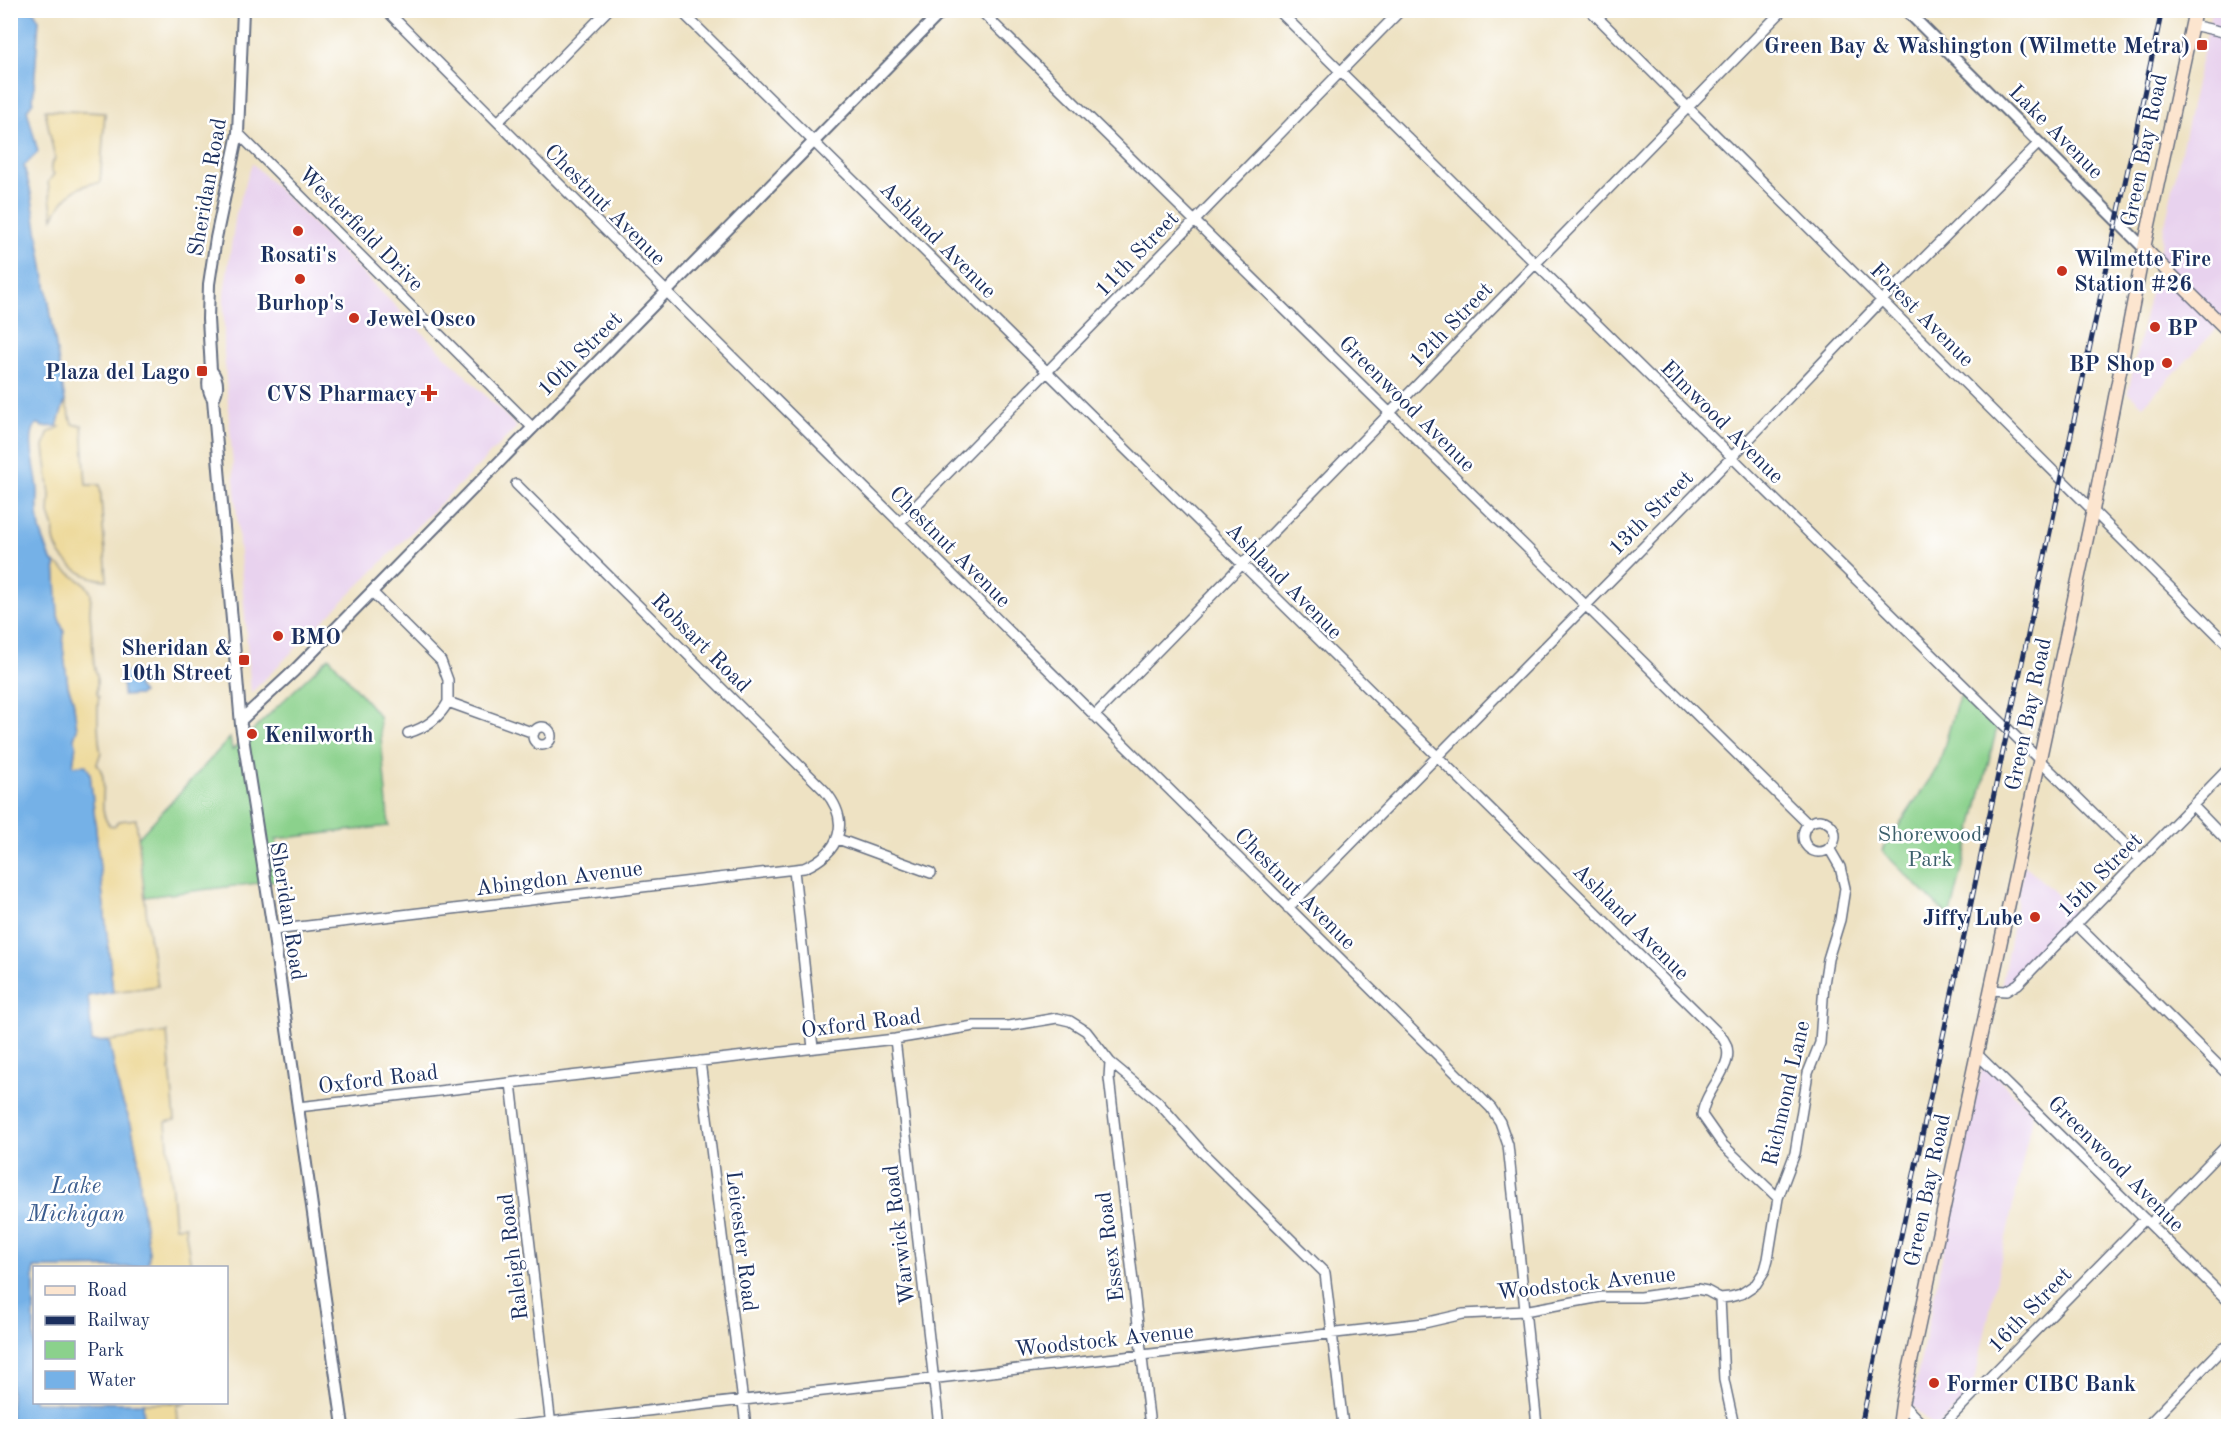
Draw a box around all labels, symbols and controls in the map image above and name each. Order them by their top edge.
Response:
place label: Green Bay & Washington (Wilmette Metra) [1764,36,2190,58]
marker: Green Bay & Washington (Wilmette Metra) [2195,38,2209,52]
street label: Green Bay Road [2118,72,2172,229]
street label: Lake Avenue [2004,81,2107,184]
street label: Sheridan Road [185,116,231,258]
street label: Chestnut Avenue [540,141,669,270]
street label: Westerfield Drive [294,163,427,296]
street label: Ashland Avenue [875,178,1000,303]
street label: 11th Street [1091,207,1183,301]
marker: Rosati's [291,224,305,238]
place label: Rosati's [259,245,337,267]
place label: Wilmette Fire Station #26 [2074,249,2211,296]
street label: Forest Avenue [1866,259,1978,371]
marker: Wilmette Fire Station #26 [2055,264,2069,278]
marker: Burhop's [293,272,307,286]
street label: 12th Street [1405,278,1497,372]
place label: Burhop's [256,293,344,315]
street label: 10th Street [534,308,627,401]
place label: Jewel-Osco [366,309,476,331]
marker: Jewel-Osco [347,311,361,325]
place label: BP [2167,318,2198,340]
marker: BP [2148,320,2162,334]
street label: Greenwood Avenue [1334,332,1479,477]
place label: BP Shop [2069,354,2155,376]
marker: BP Shop [2160,356,2174,370]
street label: Elmwood Avenue [1656,357,1787,488]
place label: Plaza del Lago [45,362,190,384]
marker: Plaza del Lago [195,364,209,378]
place label: CVS Pharmacy [267,384,417,406]
marker: CVS Pharmacy [422,386,436,400]
street label: 13th Street [1605,467,1698,560]
street label: Chestnut Avenue [885,483,1014,612]
street label: Ashland Avenue [1221,519,1346,644]
street label: Robsart Road [647,590,754,697]
place label: BMO [290,627,341,649]
marker: BMO [271,629,285,643]
street label: Green Bay Road [2002,636,2056,793]
place label: Sheridan & 10th Street [120,638,232,685]
marker: Sheridan & 10th Street [237,653,251,667]
place label: Kenilworth [264,725,374,747]
marker: Kenilworth [245,727,259,741]
park label: Shorewood Park [1878,824,1982,871]
street label: Chestnut Avenue [1230,825,1359,954]
street label: 15th Street [2054,829,2147,922]
street label: Sheridan Road [265,840,309,982]
street label: Abingdon Avenue [474,858,644,900]
street label: Ashland Avenue [1568,860,1693,985]
place label: Jiffy Lube [1923,908,2023,930]
marker: Jiffy Lube [2028,910,2042,924]
street label: Oxford Road [800,1006,922,1042]
street label: Richmond Lane [1759,1018,1814,1168]
street label: Oxford Road [317,1062,439,1098]
street label: Greenwood Avenue [2043,1092,2188,1237]
street label: Green Bay Road [1901,1112,1955,1269]
street label: Warwick Road [880,1164,919,1306]
street label: Leicester Road [721,1169,761,1313]
water label: Lake Michigan [26,1175,125,1227]
street label: Essex Road [1093,1190,1129,1303]
street label: Raleigh Road [495,1192,533,1321]
street label: 16th Street [1984,1263,2076,1357]
street label: Woodstock Avenue [1496,1264,1677,1304]
legend [33,1266,228,1404]
text: Road [87,1282,127,1300]
text: Railway [87,1312,150,1330]
street label: Woodstock Avenue [1014,1321,1195,1361]
text: Park [87,1342,124,1360]
text: Water [87,1372,136,1390]
place label: Former CIBC Bank [1946,1374,2136,1396]
marker: Former CIBC Bank [1927,1376,1941,1390]

